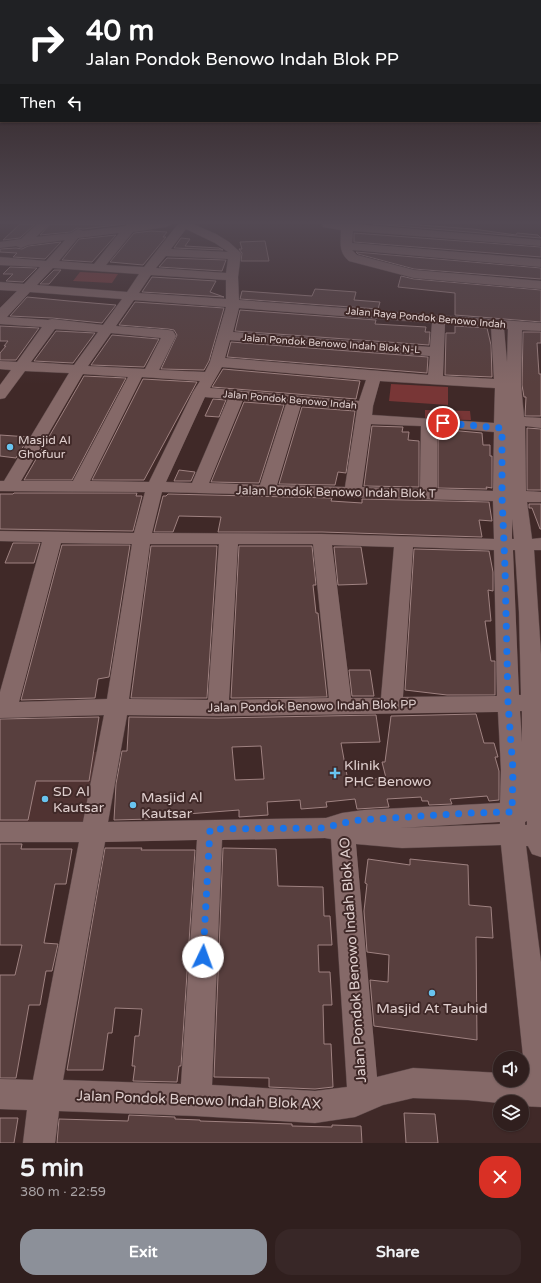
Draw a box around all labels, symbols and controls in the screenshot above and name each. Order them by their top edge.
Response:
text: 40 m [86,14,154,48]
icon: right [20,16,72,68]
text: Jalan Pondok Benowo Indah Blok PP [86,48,399,70]
icon: left [64,92,86,114]
text: Then [20,94,56,112]
street label: Jalan Raya Pondok Benowo Indah [346,305,506,331]
street label: Jalan Pondok Benowo Indah Blok N-L [242,332,421,356]
street label: Jalan Pondok Benowo Indah [223,388,357,412]
pin [426,406,460,440]
icon: arrive [432,412,454,434]
place label: Masjid Al Ghofuur [18,433,71,461]
marker: Masjid Al Ghofuur [5,442,15,452]
street label: Jalan Pondok Benowo Indah Blok T [236,483,437,501]
street label: Jalan Pondok Benowo Indah Blok PP [208,697,416,715]
place label: Klinik PHC Benowo [344,757,431,790]
marker: Klinik PHC Benowo [329,767,341,779]
place label: SD Al Kautsar [53,783,105,816]
place label: Masjid Al Kautsar [141,789,202,822]
marker: SD Al Kautsar [40,794,50,804]
marker: Masjid Al Kautsar [128,800,138,810]
street label: Jalan Pondok Benowo Indah Blok AO [336,837,370,1083]
position arrow [182,936,224,978]
marker: Masjid At Tauhid [427,988,437,998]
place label: Masjid At Tauhid [376,1000,488,1017]
map controls [493,1051,529,1131]
button: sound [493,1051,529,1087]
street label: Jalan Pondok Benowo Indah Blok AX [76,1087,322,1113]
button: layers [493,1095,529,1131]
text: 5 min [20,1154,84,1183]
button: close [479,1156,521,1198]
text: 380 m · 22:59 [20,1184,106,1200]
button: Exit [20,1229,267,1275]
button: Share [275,1229,521,1275]

